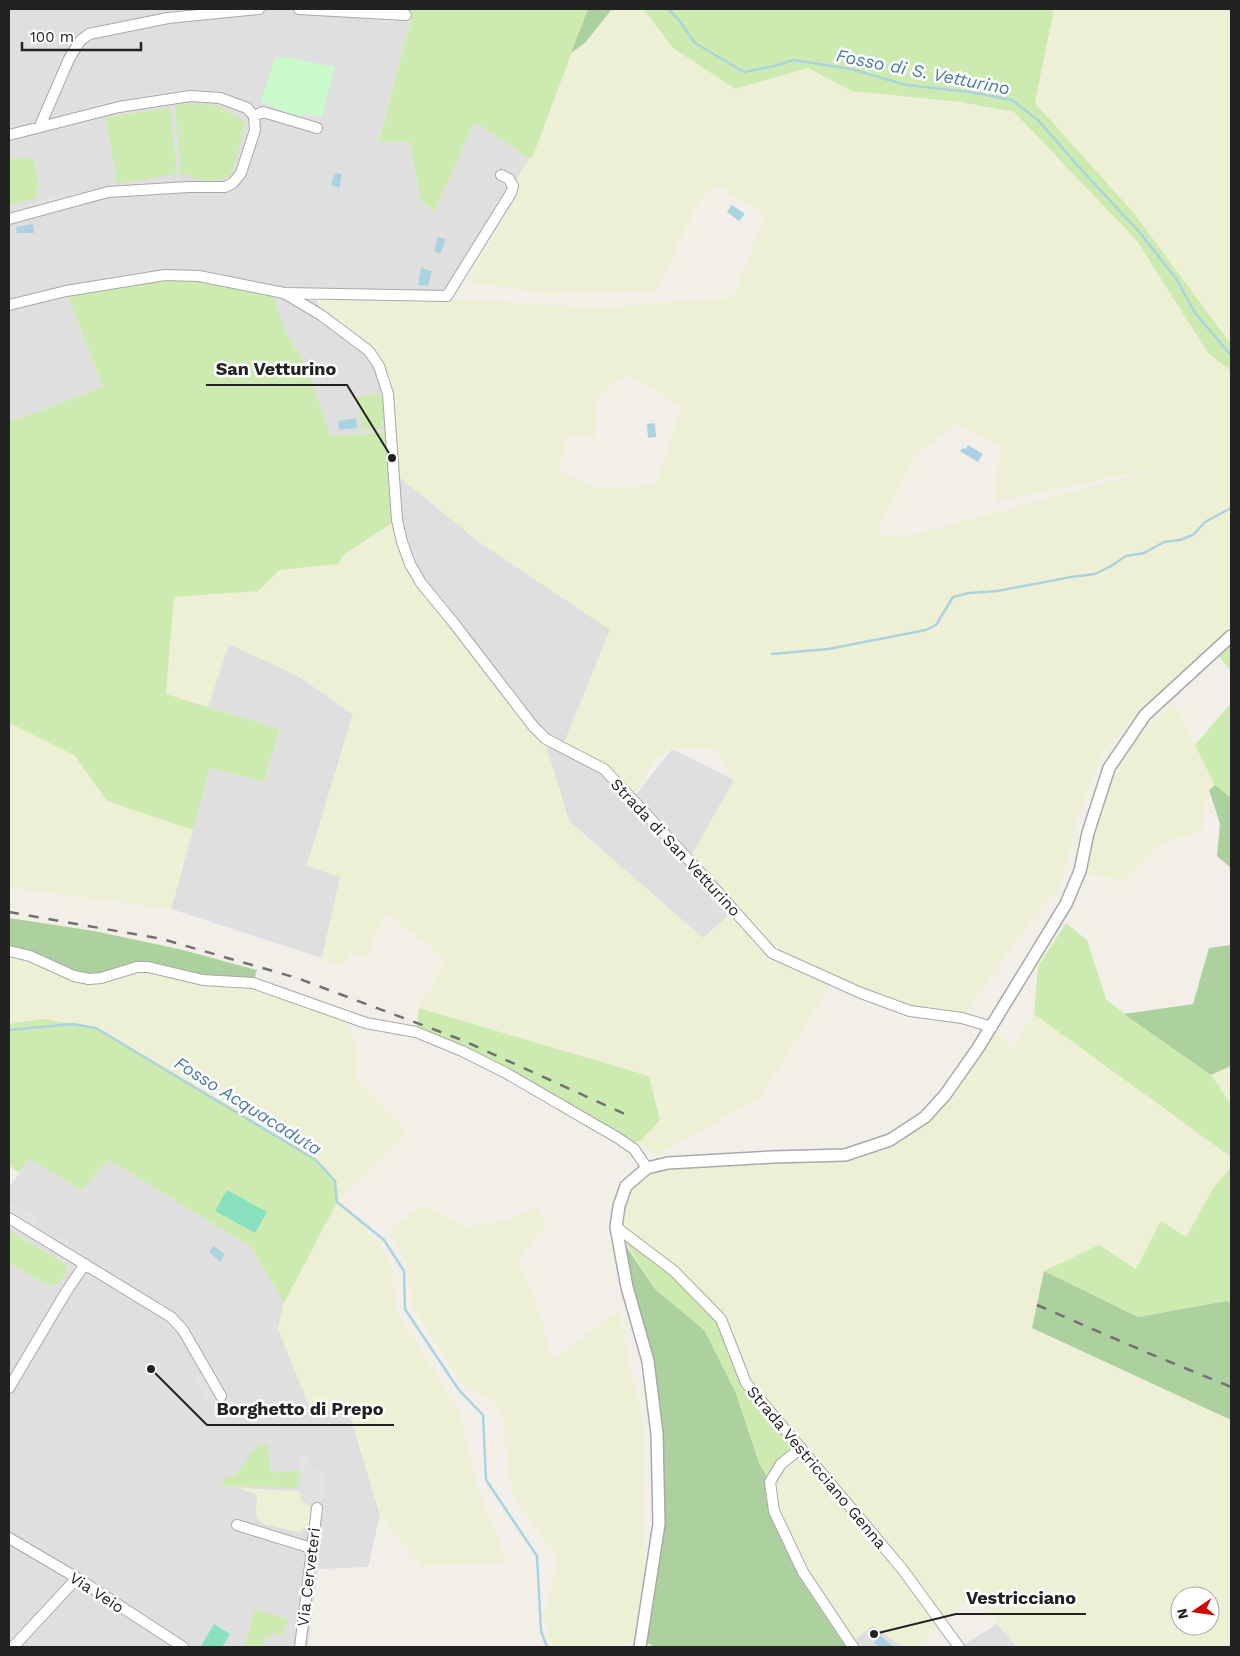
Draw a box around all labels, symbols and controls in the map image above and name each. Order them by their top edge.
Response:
scale bar [22,20,141,52]
text: 100 m [30,28,74,46]
water label: Fosso di S. Vetturino [834,44,1012,99]
callout: San Vetturino [206,352,347,385]
text: San Vetturino [216,358,336,379]
street label: Strada di San Vetturino [607,775,744,920]
water label: Fosso Acquacaduta [171,1052,326,1159]
street label: Strada Vestricciano Genna [743,1382,890,1553]
callout: Borghetto di Prepo [207,1392,394,1425]
text: Borghetto di Prepo [216,1398,384,1419]
street label: Via Cerveteri [293,1527,324,1628]
street label: Via Veio [66,1568,127,1617]
callout: Vestricciano [956,1581,1086,1614]
north arrow [1170,1586,1220,1636]
text: Vestricciano [966,1587,1076,1608]
text: N [1173,1607,1191,1621]

